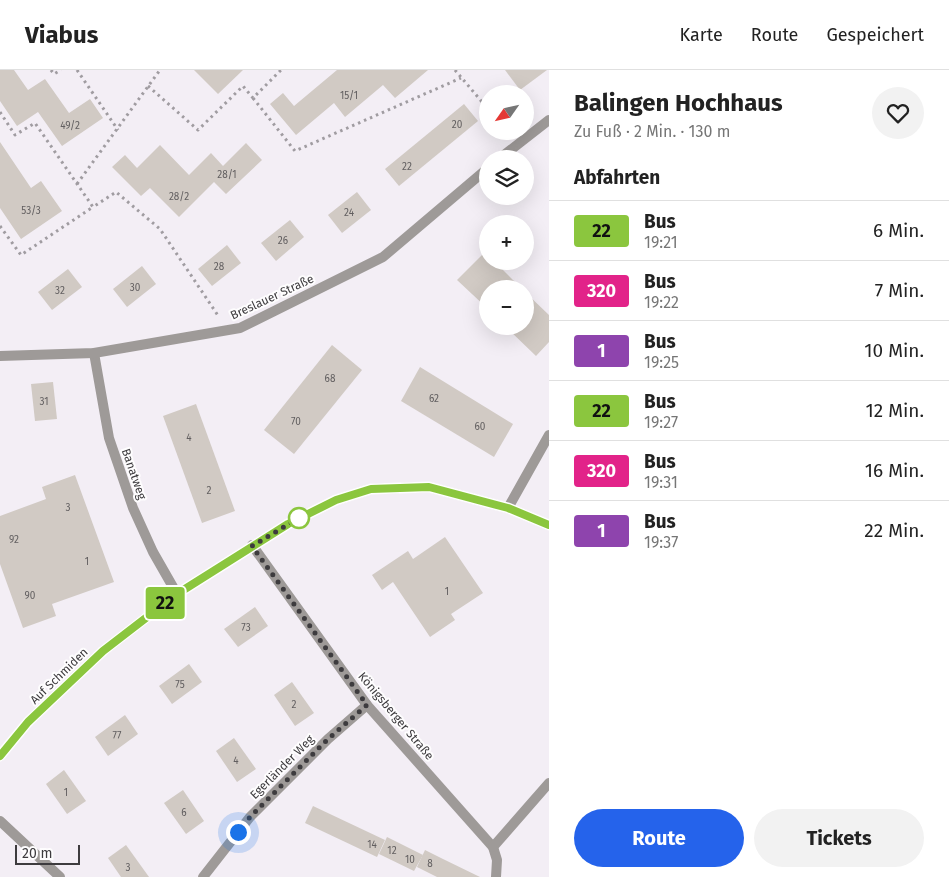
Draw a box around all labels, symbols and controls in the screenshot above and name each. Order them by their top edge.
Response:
text: Viabus [25,21,98,49]
text: Karte [680,24,723,46]
text: Route [751,24,798,46]
text: Gespeichert [826,24,924,46]
north arrow [479,85,534,140]
map controls [479,85,534,335]
button: heart [872,87,924,139]
text: Balingen Hochhaus [574,89,783,117]
house number: 15/1 [340,90,358,102]
house number: 20 [452,119,463,131]
house number: 49/2 [60,120,80,132]
text: Zu Fuß · 2 Min. · 130 m [574,122,730,141]
button: layers [479,150,534,205]
house number: 22 [402,161,412,173]
text: Abfahrten [574,166,660,189]
house number: 28/1 [217,169,237,181]
house number: 28/2 [169,191,189,203]
house number: 53/3 [21,205,41,217]
house number: 24 [344,207,355,219]
text: Bus [644,210,676,233]
button: + [479,215,534,270]
text: 6 Min. [873,219,924,242]
text: 22 [592,220,611,242]
text: 19:21 [644,233,678,252]
house number: 26 [278,235,288,247]
house number: 28 [214,261,225,273]
text: Bus [644,270,676,293]
street label: Breslauer Straße [228,272,316,322]
text: 7 Min. [875,279,924,302]
button: − [479,280,534,335]
text: 320 [587,280,616,302]
house number: 30 [130,282,141,294]
house number: 32 [55,285,65,297]
text: 19:22 [644,293,679,312]
text: Bus [644,330,676,353]
text: 10 Min. [864,339,924,362]
text: 1 [597,340,606,362]
text: 19:25 [644,353,679,372]
house number: 68 [325,373,336,385]
text: Bus [644,390,676,413]
house number: 62 [429,393,439,405]
house number: 31 [39,396,49,408]
text: 12 Min. [865,399,924,422]
text: 22 [592,400,611,422]
text: 19:27 [644,413,678,432]
house number: 70 [291,416,301,428]
house number: 60 [475,421,486,433]
house number: 4 [186,432,192,444]
street label: Banatweg [119,447,150,502]
text: Bus [644,450,676,473]
text: 16 Min. [865,459,924,482]
text: 320 [587,460,616,482]
text: 19:31 [644,473,678,492]
house number: 2 [207,485,212,497]
house number: 3 [66,502,71,514]
unlabelled marker [288,507,310,529]
text: Bus [644,510,676,533]
text: 22 Min. [864,519,924,542]
text: 1 [597,520,606,542]
text: 19:37 [644,533,678,552]
house number: 92 [9,534,19,546]
house number: 1 [85,556,89,568]
house number: 1 [445,586,449,598]
line badge: 22 [142,587,188,619]
house number: 90 [25,590,36,602]
text: 22 [156,592,174,614]
house number: 73 [241,622,251,634]
street label: Auf Schmiden [27,645,91,707]
street label: Königsberger Straße [355,669,437,763]
house number: 75 [175,679,185,691]
house number: 2 [292,699,297,711]
house number: 77 [113,730,122,742]
street label: Egerländer Weg [247,732,317,802]
house number: 4 [233,755,239,767]
house number: 1 [64,787,68,799]
house number: 6 [181,807,187,819]
button: Route [574,809,744,867]
button: Tickets [754,809,924,867]
your location [226,820,251,845]
house number: 14 [367,839,378,851]
scale bar [15,842,80,865]
text: 20 m [22,845,52,862]
house number: 12 [387,845,397,857]
house number: 10 [405,854,415,866]
house number: 8 [427,858,433,870]
house number: 3 [126,862,131,874]

